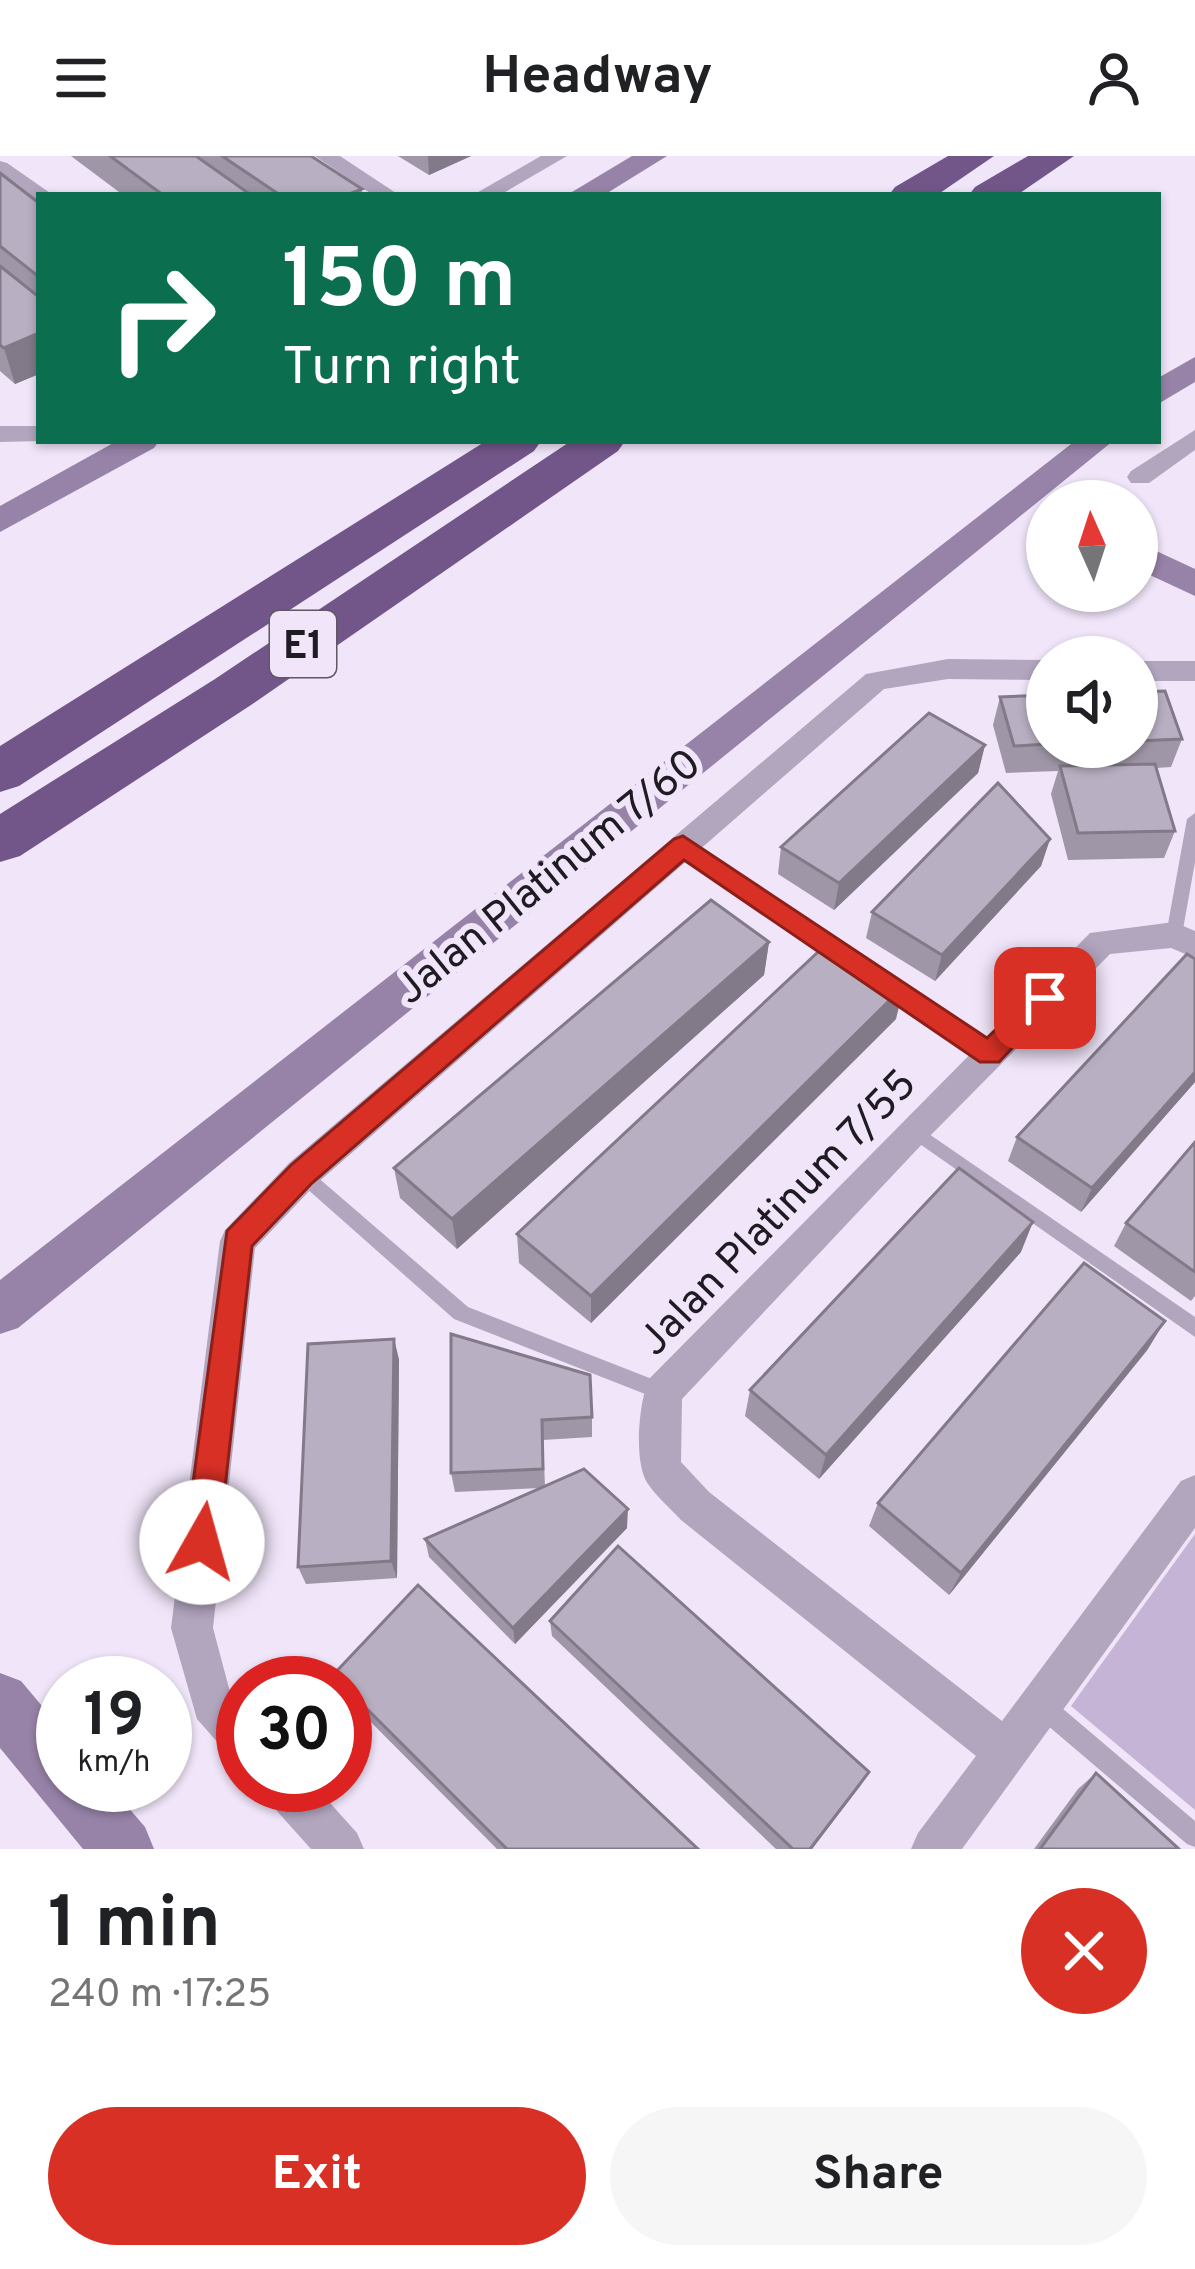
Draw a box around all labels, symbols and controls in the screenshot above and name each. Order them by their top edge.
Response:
text: Headway [482,44,713,113]
icon: menu [48,45,114,111]
icon: person [1081,45,1147,111]
text: 150 m [282,231,517,337]
icon: right [84,240,240,396]
text: Turn right [282,335,521,404]
north arrow [1026,480,1158,612]
map controls [1026,480,1158,768]
road number: E1 [270,611,336,677]
button: sound [1026,636,1158,768]
street label: Jalan Platinum 7/60 [386,739,713,1018]
pin [994,947,1096,1049]
icon: arrive [1012,965,1078,1031]
street label: Jalan Platinum 7/55 [629,1060,930,1369]
position arrow [139,1479,265,1605]
speed limit sign: 30 [216,1656,372,1812]
text: 19 [84,1681,144,1757]
text: km/h [78,1745,150,1782]
text: 1 min [48,1881,221,1973]
button: close [1021,1888,1147,2014]
text: 240 m · 17:25 [48,1972,271,2021]
button: Exit [48,2107,586,2245]
button: Share [610,2107,1147,2245]

